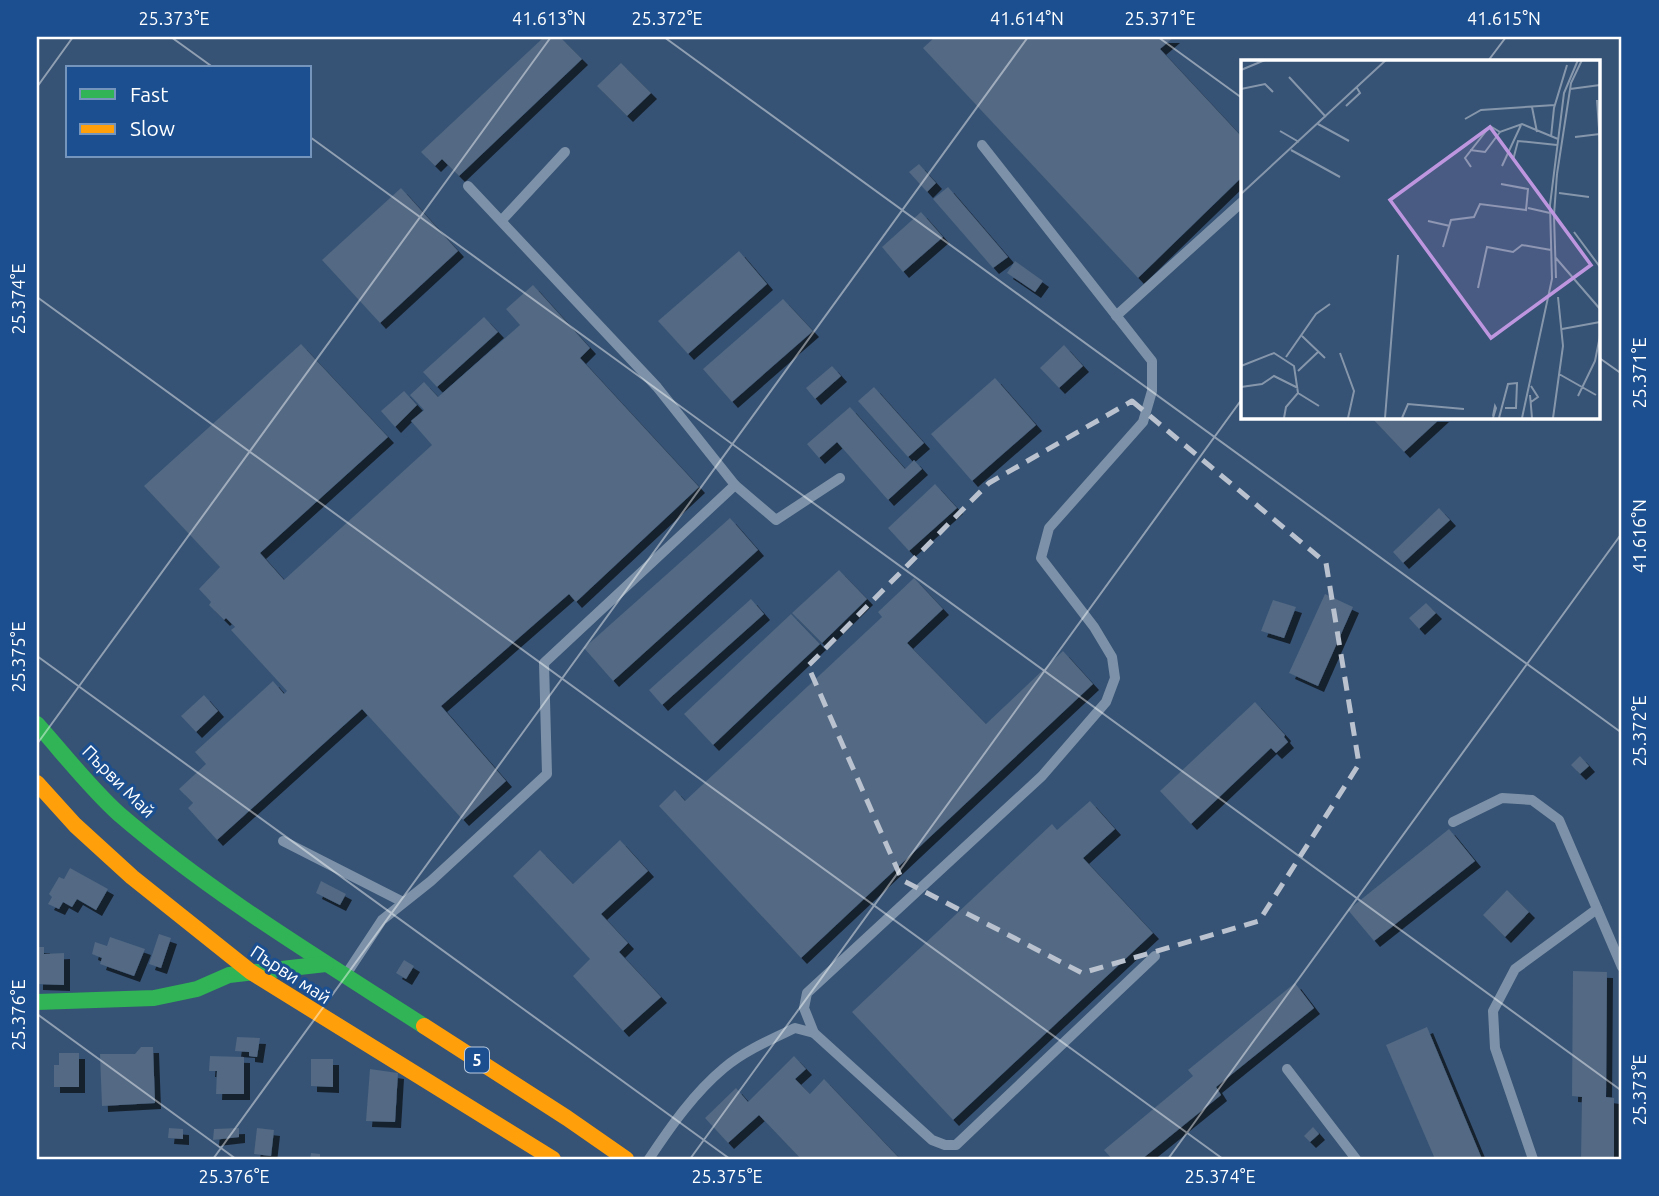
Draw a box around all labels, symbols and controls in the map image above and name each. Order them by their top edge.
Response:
text: 25.373°E [138,8,210,28]
text: 41.613°N [512,8,586,28]
text: 25.372°E [631,8,703,28]
text: 41.614°N [990,8,1064,28]
text: 25.371°E [1124,8,1196,28]
text: 41.615°N [1467,8,1541,28]
inset map [1241,60,1600,418]
legend [66,66,312,158]
text: Fast [130,82,168,106]
text: Slow [130,116,175,140]
text: 25.374°E [8,263,28,335]
text: 25.371°E [1629,337,1649,409]
text: 41.616°N [1629,499,1649,573]
text: 25.375°E [8,621,28,693]
text: 25.372°E [1629,695,1649,767]
street label: Първи Май [79,741,159,821]
street label: Първи май [247,941,335,1007]
text: 25.376°E [8,979,28,1051]
road number: 5 [465,1048,489,1072]
text: 25.373°E [1629,1054,1649,1126]
text: 25.376°E [198,1166,270,1186]
text: 25.375°E [691,1166,763,1186]
text: 25.374°E [1184,1166,1256,1186]

